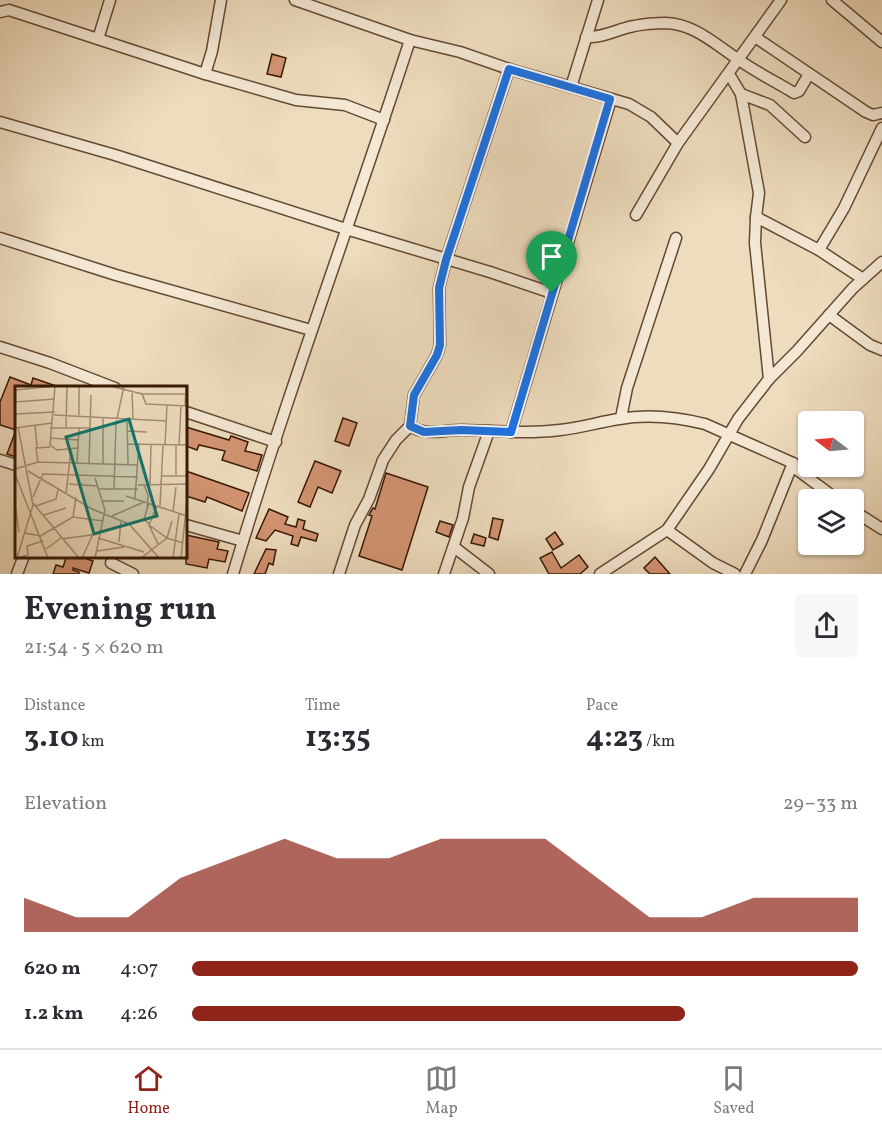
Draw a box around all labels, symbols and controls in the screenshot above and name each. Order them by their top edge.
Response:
pin [526,231,577,293]
icon: arrive [535,240,568,273]
inset map [15,386,188,559]
north arrow [798,411,864,477]
map controls [798,411,864,555]
button: layers [798,489,864,555]
text: Evening run [24,588,217,634]
button: share [795,594,858,657]
text: 21:54 · 5 × 620 m [24,634,164,662]
text: Distance [24,695,85,717]
text: Time [305,695,340,717]
text: Pace [586,695,618,717]
text: 3.10 [24,717,78,759]
text: 13:35 [305,717,371,759]
text: 4:23 [586,717,643,759]
text: km [78,731,104,753]
text: /km [643,731,675,753]
text: Elevation [24,790,107,818]
text: 29–33 m [783,790,858,818]
text: 620 m [24,955,81,983]
text: 4:07 [120,955,158,983]
text: 1.2 km [24,1000,84,1028]
text: 4:26 [120,1000,158,1028]
tab: Home [128,1062,170,1120]
tab: Map [425,1062,458,1120]
tab: Saved [713,1062,754,1120]

